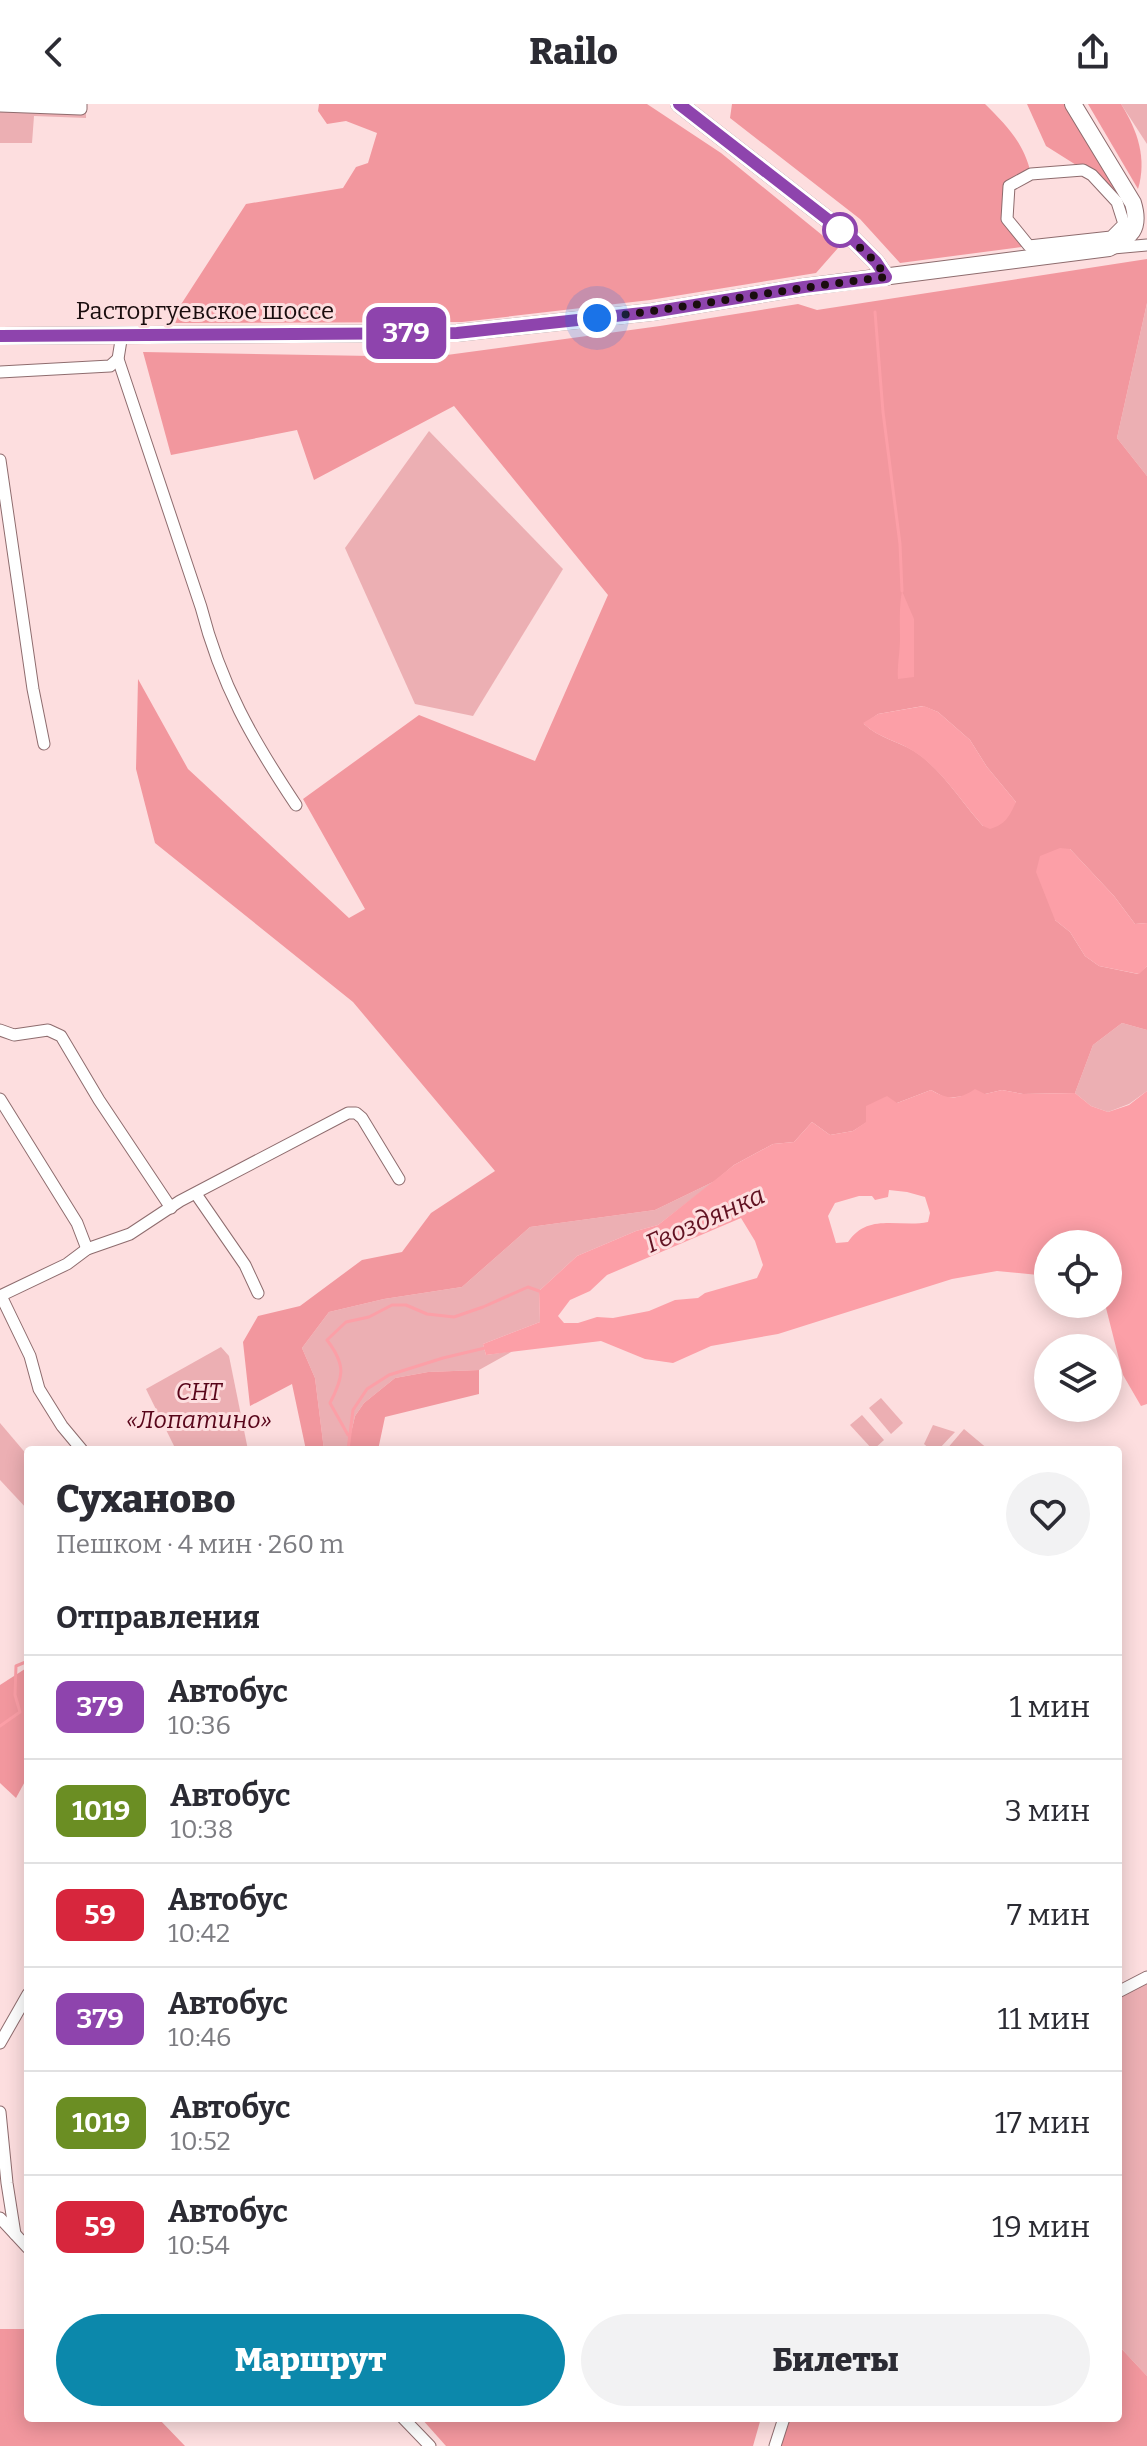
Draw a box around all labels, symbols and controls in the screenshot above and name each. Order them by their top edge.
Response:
icon: back [32,30,76,74]
text: Railo [529,30,618,74]
icon: share [1071,30,1115,74]
unlabelled marker [823,213,857,247]
street label: Расторгуевское шоссе [76,297,334,325]
your location [577,298,617,338]
line badge: 379 [360,307,452,359]
text: 379 [382,316,430,349]
water label: Гвоздянка [641,1179,770,1259]
map controls [1034,1230,1122,1422]
button: locate [1034,1230,1122,1318]
button: layers [1034,1334,1122,1422]
park label: СНТ «Лопатино» [126,1378,272,1434]
button: heart [1006,1472,1090,1556]
text: Суханово [56,1476,235,1522]
text: Пешком · 4 мин · 260 m [56,1529,344,1560]
text: Отправления [56,1600,260,1636]
text: Автобус [168,1674,288,1710]
text: 1 мин [1010,1689,1090,1725]
text: 379 [76,1690,124,1723]
text: 10:36 [168,1710,231,1741]
text: Автобус [170,1778,290,1814]
text: 3 мин [1005,1793,1090,1829]
text: 1019 [72,1794,130,1827]
text: 10:38 [170,1814,234,1845]
text: Автобус [168,1882,288,1918]
text: 7 мин [1007,1897,1090,1933]
text: 59 [84,1898,116,1931]
text: 10:42 [168,1918,230,1949]
text: Автобус [168,1986,288,2022]
text: 11 мин [997,2001,1090,2037]
text: 379 [76,2002,124,2035]
text: 10:46 [168,2022,231,2053]
text: Автобус [170,2090,290,2126]
text: 17 мин [995,2105,1090,2141]
text: 1019 [72,2106,130,2139]
text: 10:52 [170,2126,231,2157]
text: Автобус [168,2194,288,2230]
text: 19 мин [992,2209,1090,2245]
text: 59 [84,2210,116,2243]
text: 10:54 [168,2230,230,2261]
button: Маршрут [56,2314,565,2406]
button: Билеты [581,2314,1090,2406]

